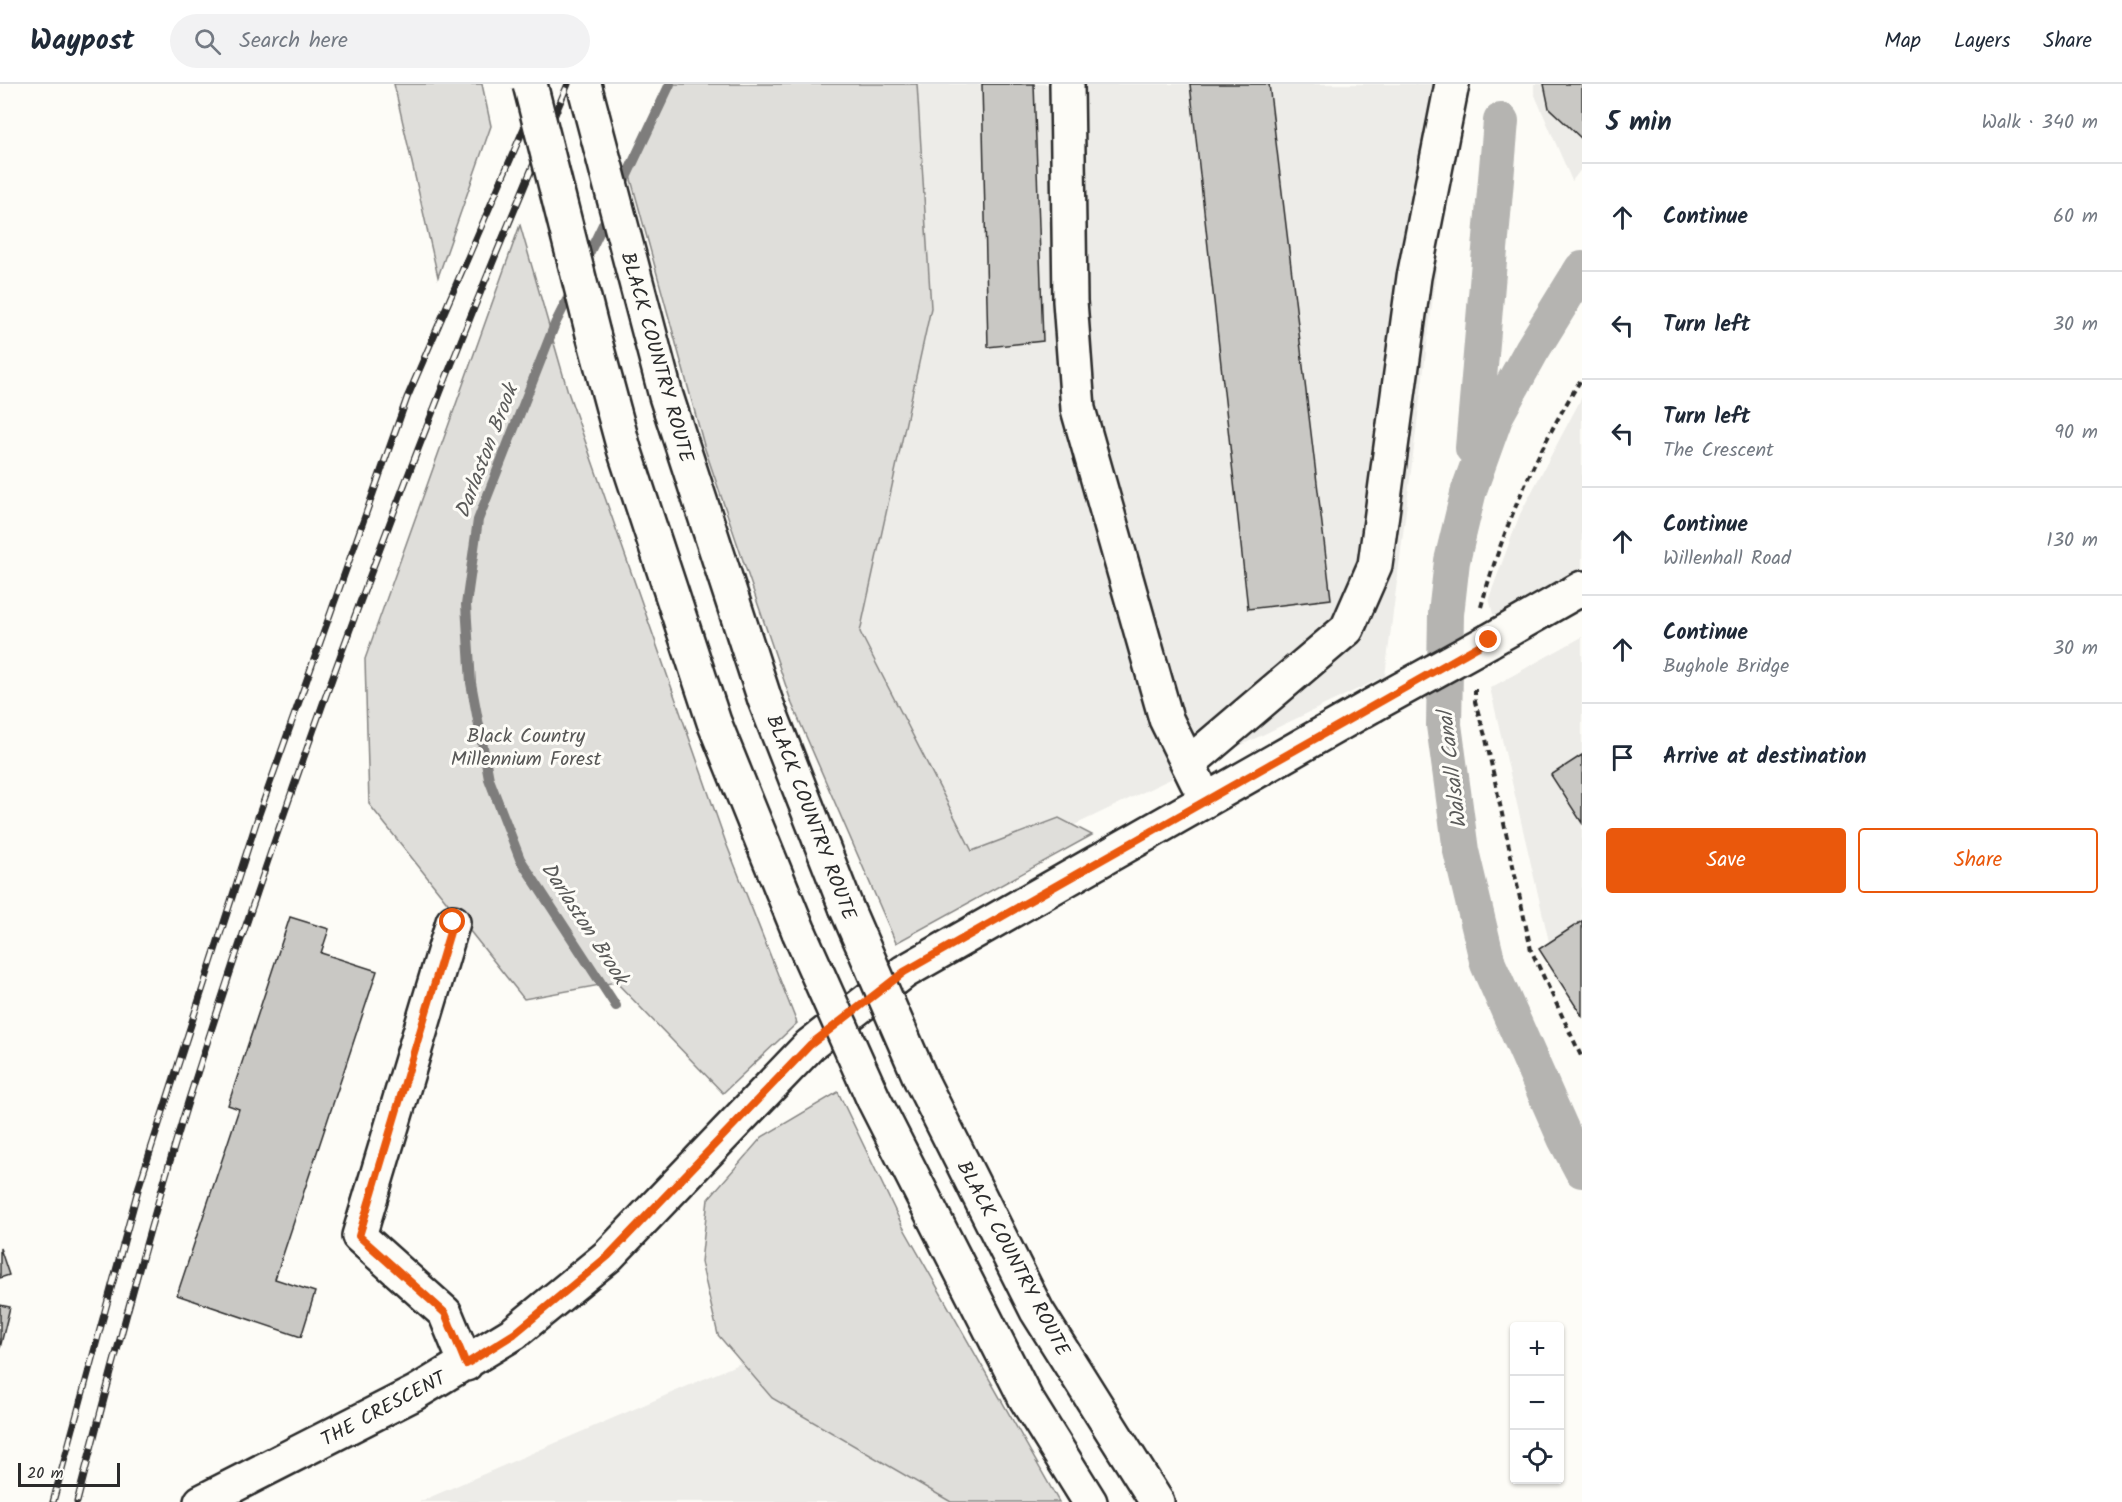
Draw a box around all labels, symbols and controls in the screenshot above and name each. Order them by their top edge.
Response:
search box [170,14,590,68]
text: Waypost [30,19,134,64]
text: Search here [239,24,348,59]
icon: search [191,25,224,58]
text: Map [1884,25,1921,58]
text: Layers [1954,25,2010,58]
text: Share [2043,25,2092,58]
text: 5 min [1606,102,1672,144]
text: Walk · 340 m [1982,107,2098,139]
text: Continue [1663,200,1748,235]
icon: ahead [1606,201,1639,234]
text: 60 m [2053,201,2098,233]
street label: BLACK COUNTRY ROUTE [611,249,702,468]
text: Turn left [1663,308,1750,343]
icon: left [1606,309,1639,342]
text: 30 m [2053,309,2098,341]
water label: Darlaston Brook [447,377,529,523]
text: Turn left [1663,400,1750,435]
icon: left [1606,417,1639,450]
text: 90 m [2054,417,2098,449]
text: The Crescent [1663,435,1774,467]
text: Continue [1663,508,1748,543]
icon: ahead [1606,525,1639,558]
text: 130 m [2046,525,2098,557]
text: Willenhall Road [1663,543,1791,575]
text: Continue [1663,616,1748,651]
route end [1475,626,1501,652]
icon: ahead [1606,633,1639,666]
text: 30 m [2053,633,2098,665]
text: Bughole Bridge [1663,651,1789,683]
water label: Walsall Canal [1429,706,1477,830]
street label: BLACK COUNTRY ROUTE [756,710,865,926]
park label: Black Country Millennium Forest [451,721,601,776]
text: Arrive at destination [1663,740,1866,775]
icon: arrive [1606,741,1639,774]
button: Save [1606,828,1846,893]
button: Share [1858,828,2098,893]
water label: Darlaston Brook [532,856,638,994]
route start [439,908,465,934]
street label: BLACK COUNTRY ROUTE [947,1155,1078,1364]
map controls [1510,1322,1564,1484]
button: + [1510,1322,1564,1376]
street label: THE CRESCENT [316,1362,454,1456]
button: − [1510,1376,1564,1430]
button: locate [1510,1430,1564,1484]
scale bar [18,1460,120,1488]
text: 20 m [27,1461,63,1486]

